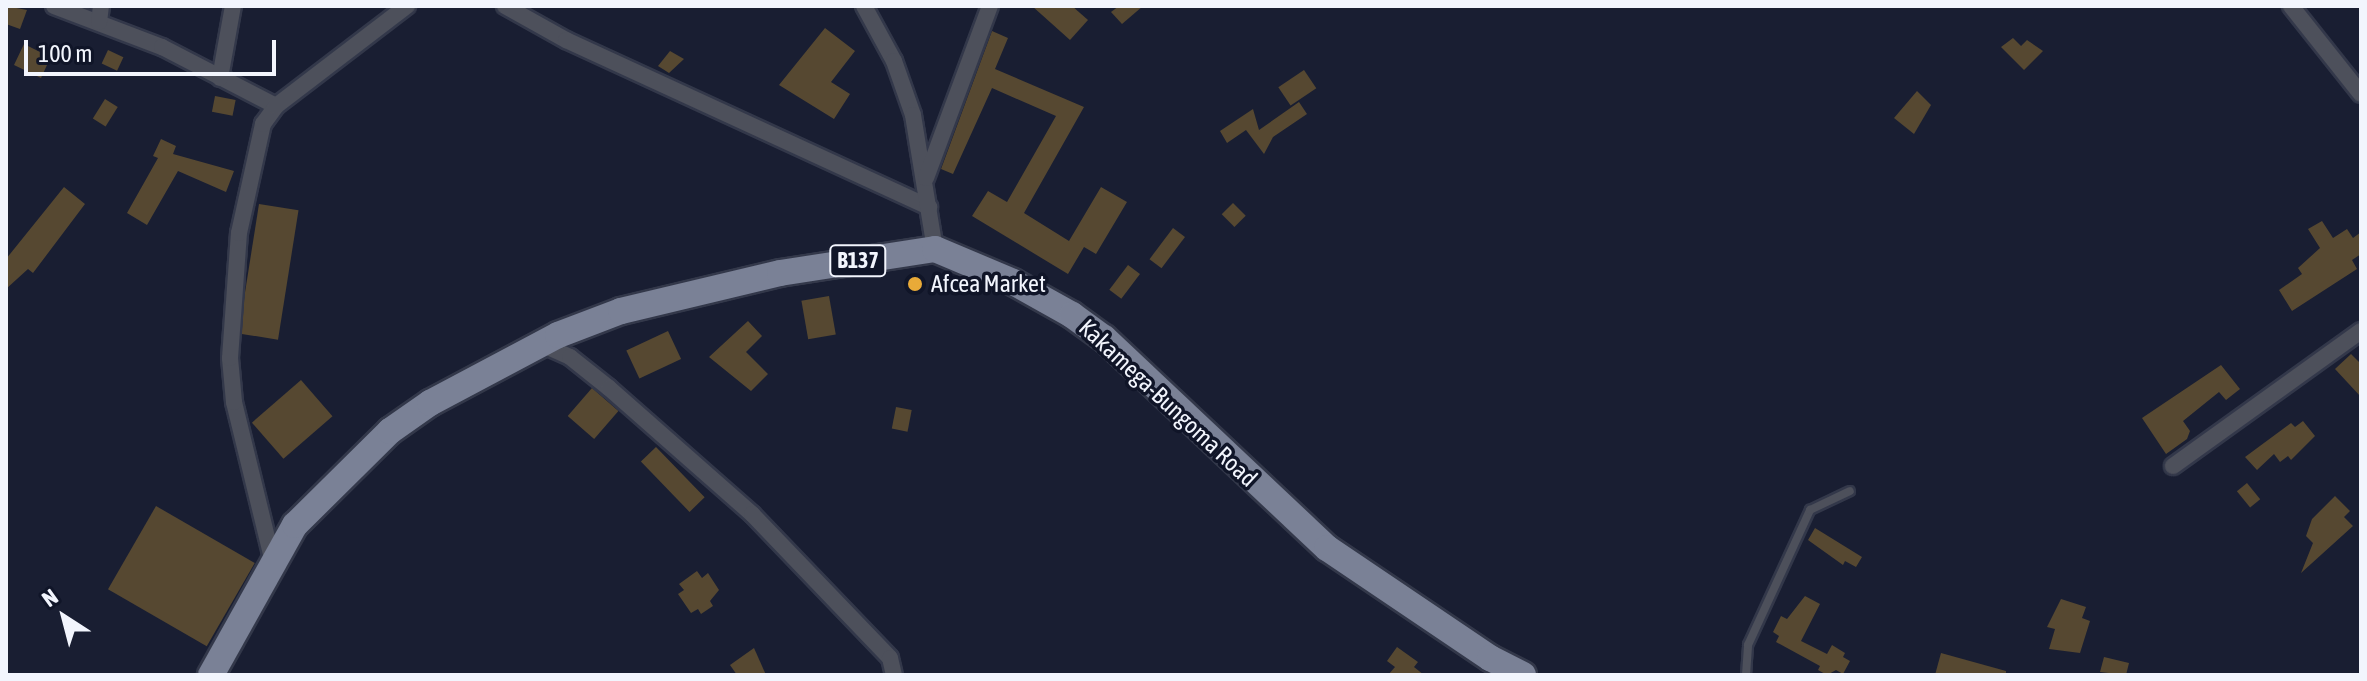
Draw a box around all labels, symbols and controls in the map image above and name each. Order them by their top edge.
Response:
scale bar [28,24,280,74]
text: 100 m [38,40,92,67]
road number: B137 [828,243,888,279]
place label: Afcea Market [931,270,1046,298]
marker: Afcea Market [906,275,924,293]
street label: Kakamega-Bungoma Road [1073,313,1263,493]
north arrow [24,577,104,657]
text: N [37,583,63,612]

